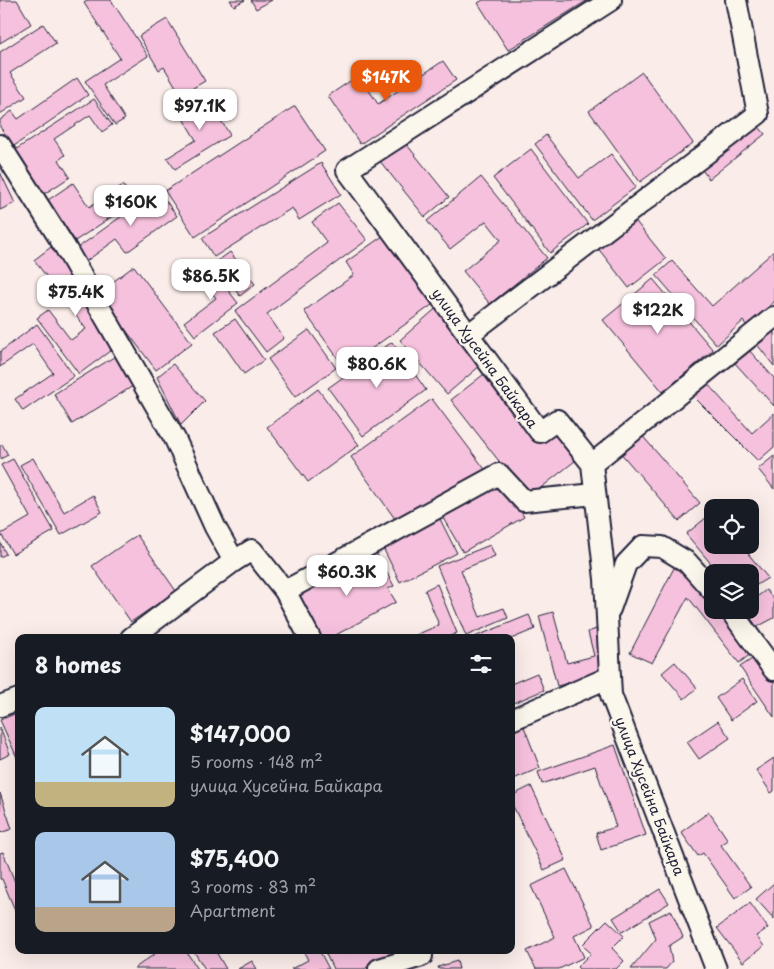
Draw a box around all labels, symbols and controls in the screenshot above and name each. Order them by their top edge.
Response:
pin: $147K [351,59,421,102]
text: $147K [362,64,410,88]
pin: $97.1K [159,88,241,131]
text: $97.1K [174,93,226,117]
pin: $160K [96,184,166,227]
text: $160K [105,189,157,213]
pin: $86.5K [170,258,252,301]
text: $86.5K [182,263,240,287]
pin: $75.4K [35,274,117,317]
text: $75.4K [48,279,104,303]
street label: улица Хусейна Байкара [427,284,543,432]
pin: $122K [623,292,693,335]
text: $122K [632,297,684,321]
pin: $80.6K [336,346,418,389]
text: $80.6K [347,351,407,375]
map controls [704,499,759,619]
button: locate [704,499,759,554]
pin: $60.3K [306,554,388,597]
text: $60.3K [318,559,376,583]
button: layers [704,564,759,619]
text: 8 homes [35,648,121,680]
icon: filters [467,650,495,678]
street label: улица Хусейна Байкара [610,714,690,879]
text: $147,000 [190,717,290,749]
icon: home [75,727,135,787]
text: 5 rooms · 148 m² [190,749,323,773]
text: улица Хусейна Байкара [190,773,383,797]
text: $75,400 [190,842,279,874]
icon: home [75,852,135,912]
text: 3 rooms · 83 m² [190,874,316,898]
text: Apartment [190,898,275,922]

